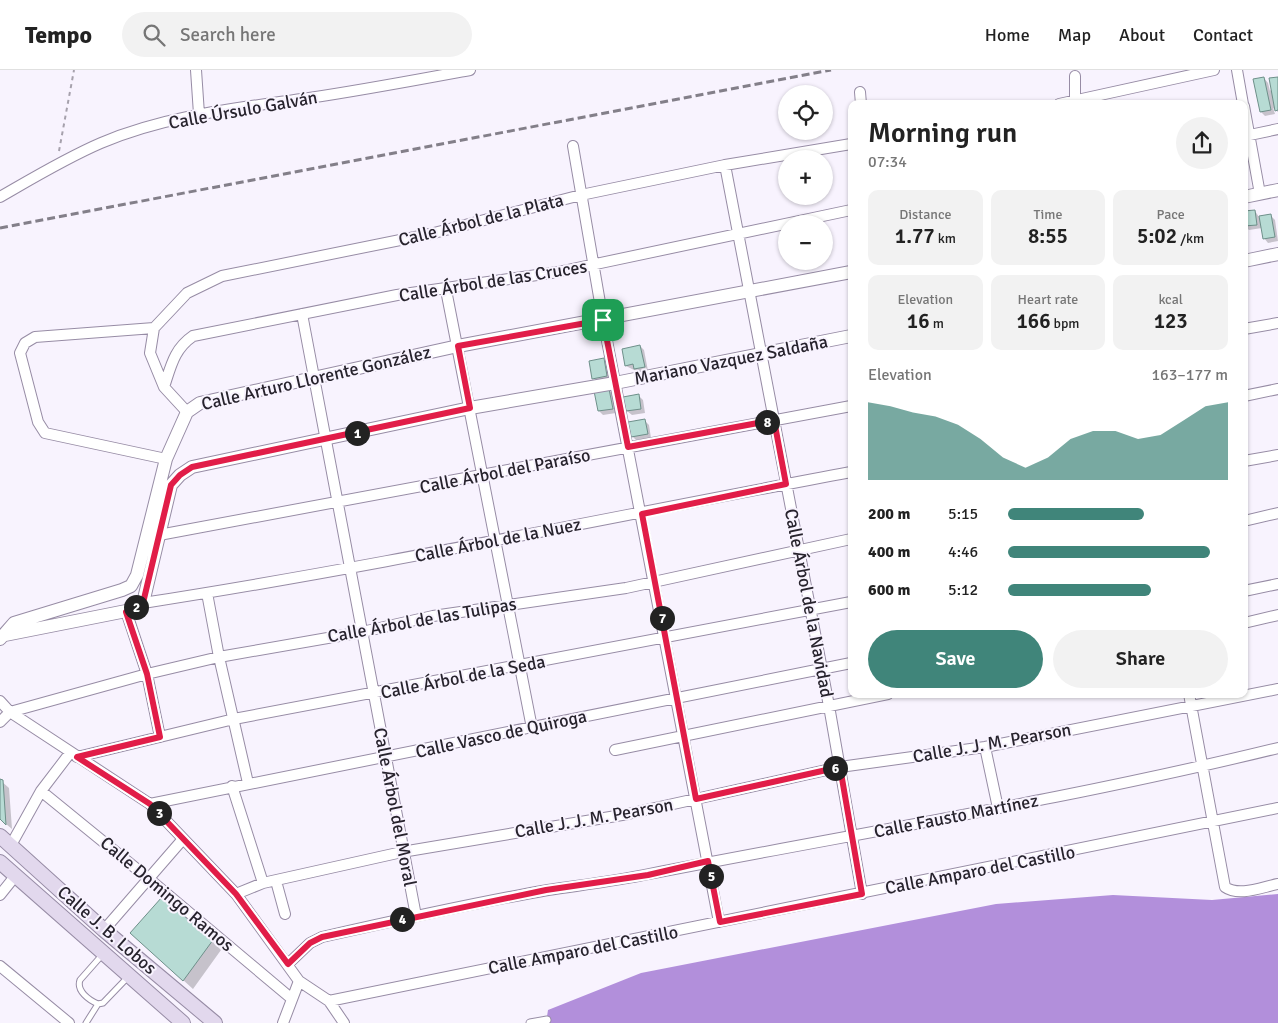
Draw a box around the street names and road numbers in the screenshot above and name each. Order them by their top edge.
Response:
street label: Calle Úrsulo Galván [167,86,319,134]
street label: Calle Árbol de la Plata [396,189,566,251]
street label: Calle Árbol de las Cruces [397,255,589,307]
street label: Mariano Vazquez Saldaña [632,330,830,390]
street label: Calle Arturo Llorente González [199,341,433,415]
street label: Calle Árbol del Paraíso [418,444,592,498]
street label: Calle Árbol de la Navidad [780,507,838,699]
street label: Calle Árbol de la Nuez [413,513,583,567]
street label: Calle Árbol de las Tulipas [326,593,518,647]
street label: Calle Árbol de la Seda [379,650,547,704]
street label: Calle Vasco de Quiroga [413,705,589,763]
street label: Calle J. J. M. Pearson [911,718,1073,768]
street label: Calle Árbol del Moral [369,726,421,888]
street label: Calle Fausto Martínez [872,789,1040,843]
street label: Calle J. J. M. Pearson [513,793,675,843]
street label: Calle Domingo Ramos [96,832,238,956]
street label: Calle Amparo del Castillo [883,841,1077,899]
street label: Calle J. B. Lobos [53,881,161,979]
street label: Calle Amparo del Castillo [486,921,680,979]

